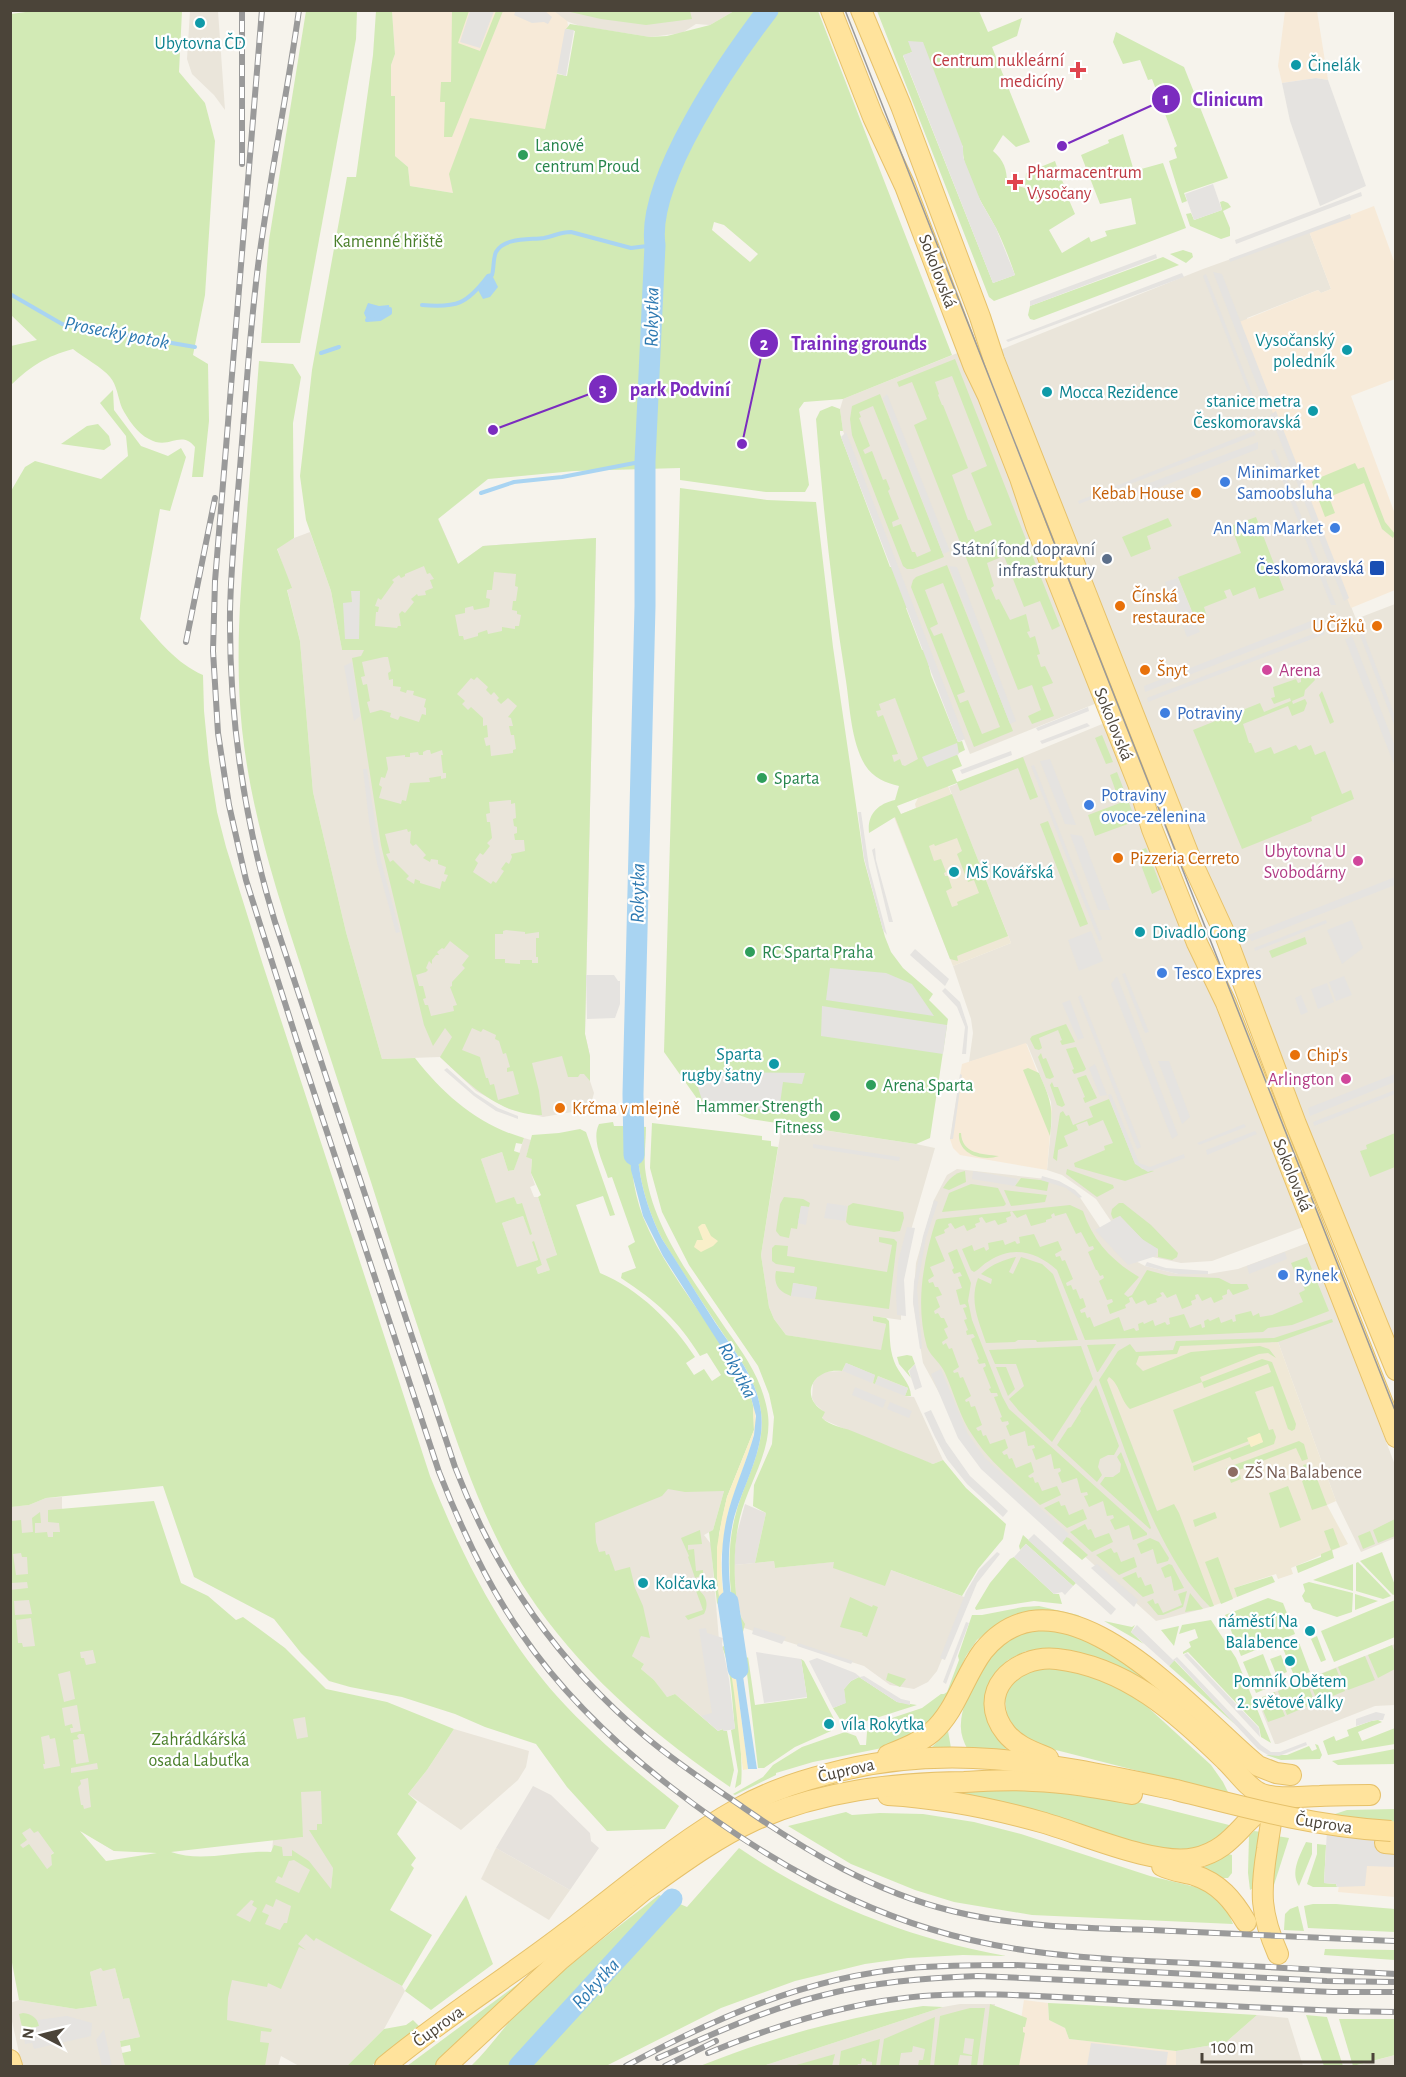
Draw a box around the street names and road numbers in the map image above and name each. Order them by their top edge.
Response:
street label: Sokolovská [915,232,959,311]
street label: Sokolovská [1090,685,1136,764]
street label: Sokolovská [1269,1136,1315,1215]
street label: Čuprova [816,1753,876,1786]
street label: Čuprova [1294,1808,1354,1837]
street label: Čuprova [408,2000,467,2051]

